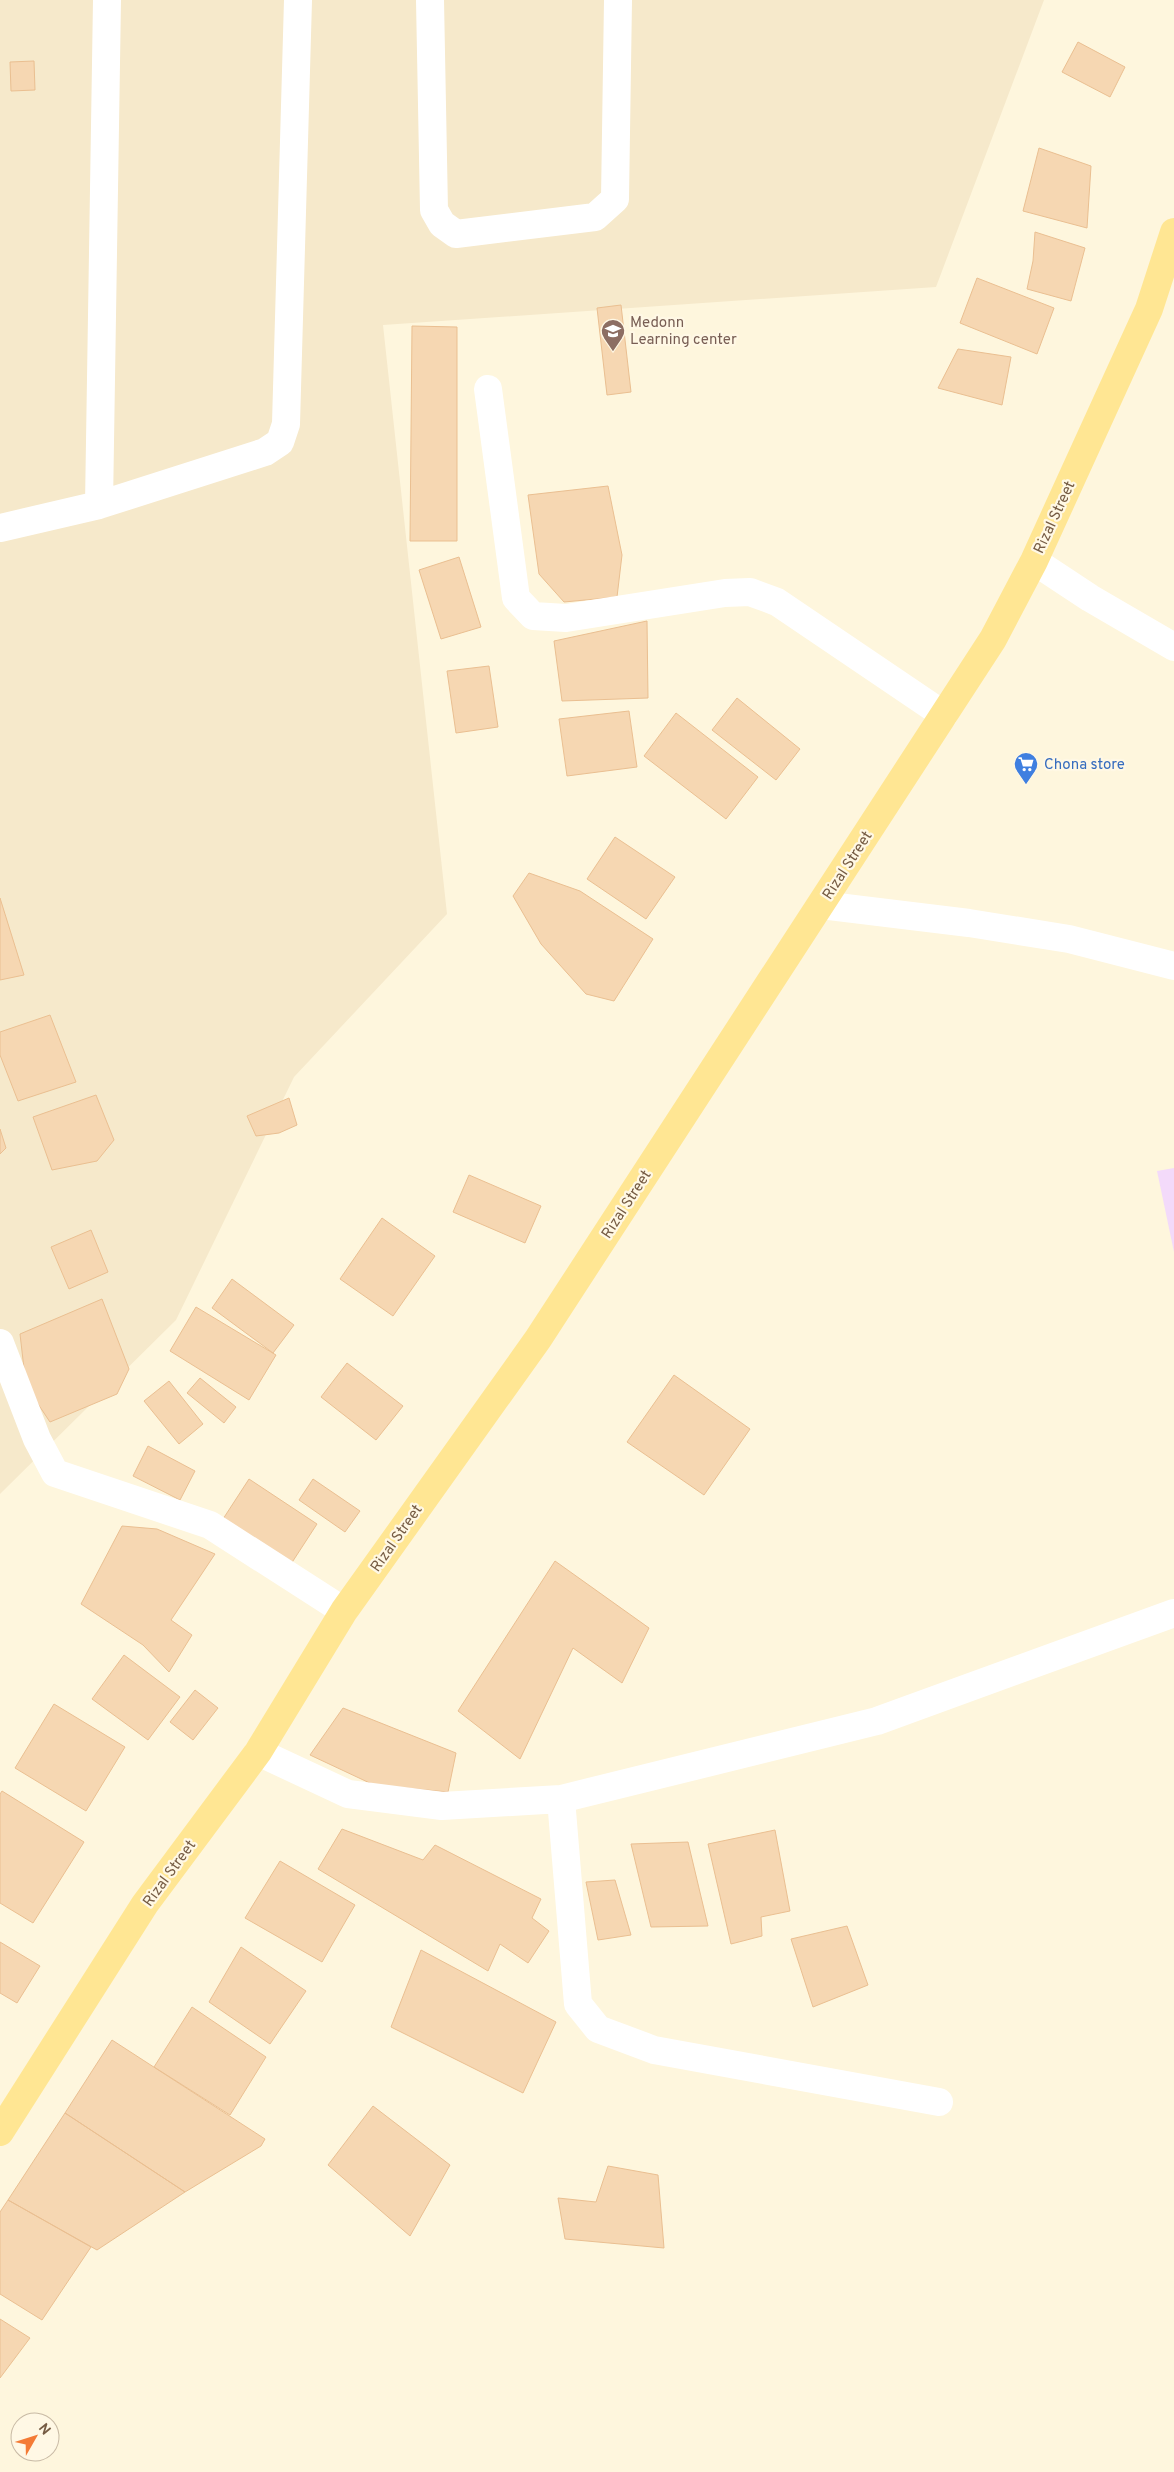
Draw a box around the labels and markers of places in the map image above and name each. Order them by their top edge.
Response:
place label: Medonn Learning center [630,314,737,350]
school or university icon: Medonn Learning center [600,318,626,352]
supermarket icon: Chona store [1013,751,1039,785]
place label: Chona store [1044,756,1125,775]

